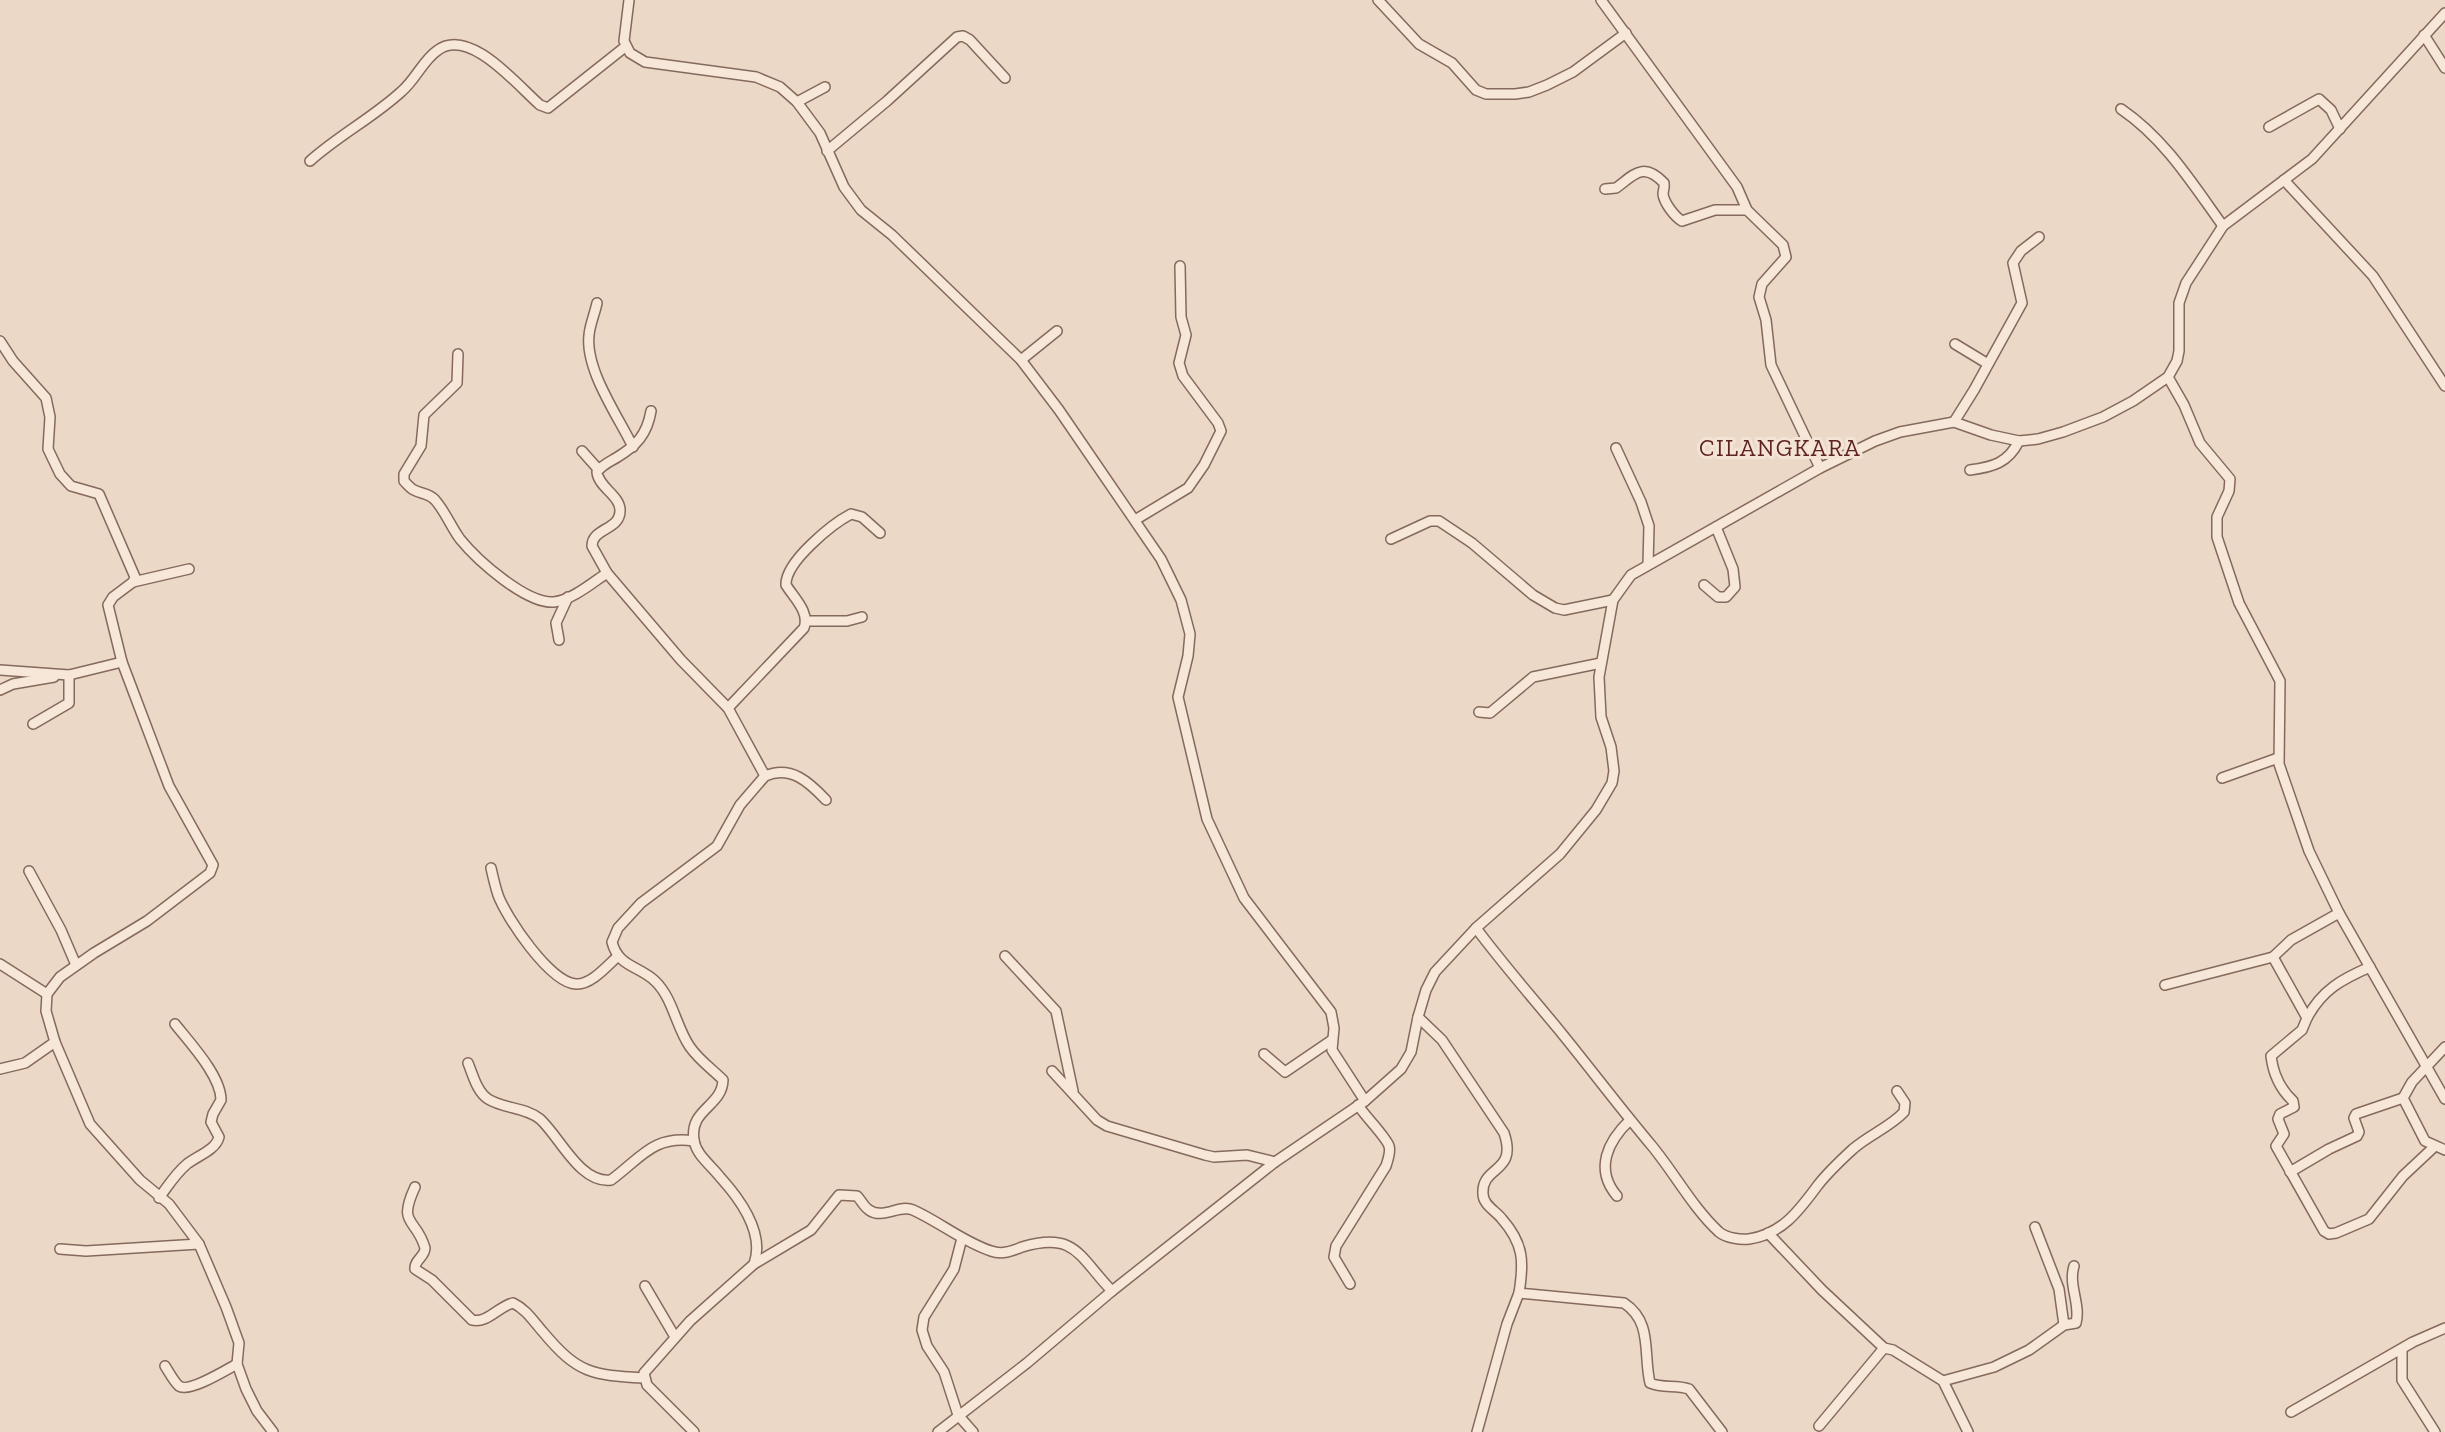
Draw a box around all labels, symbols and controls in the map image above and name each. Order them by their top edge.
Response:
district label: CILANGKARA [1699,433,1861,462]

